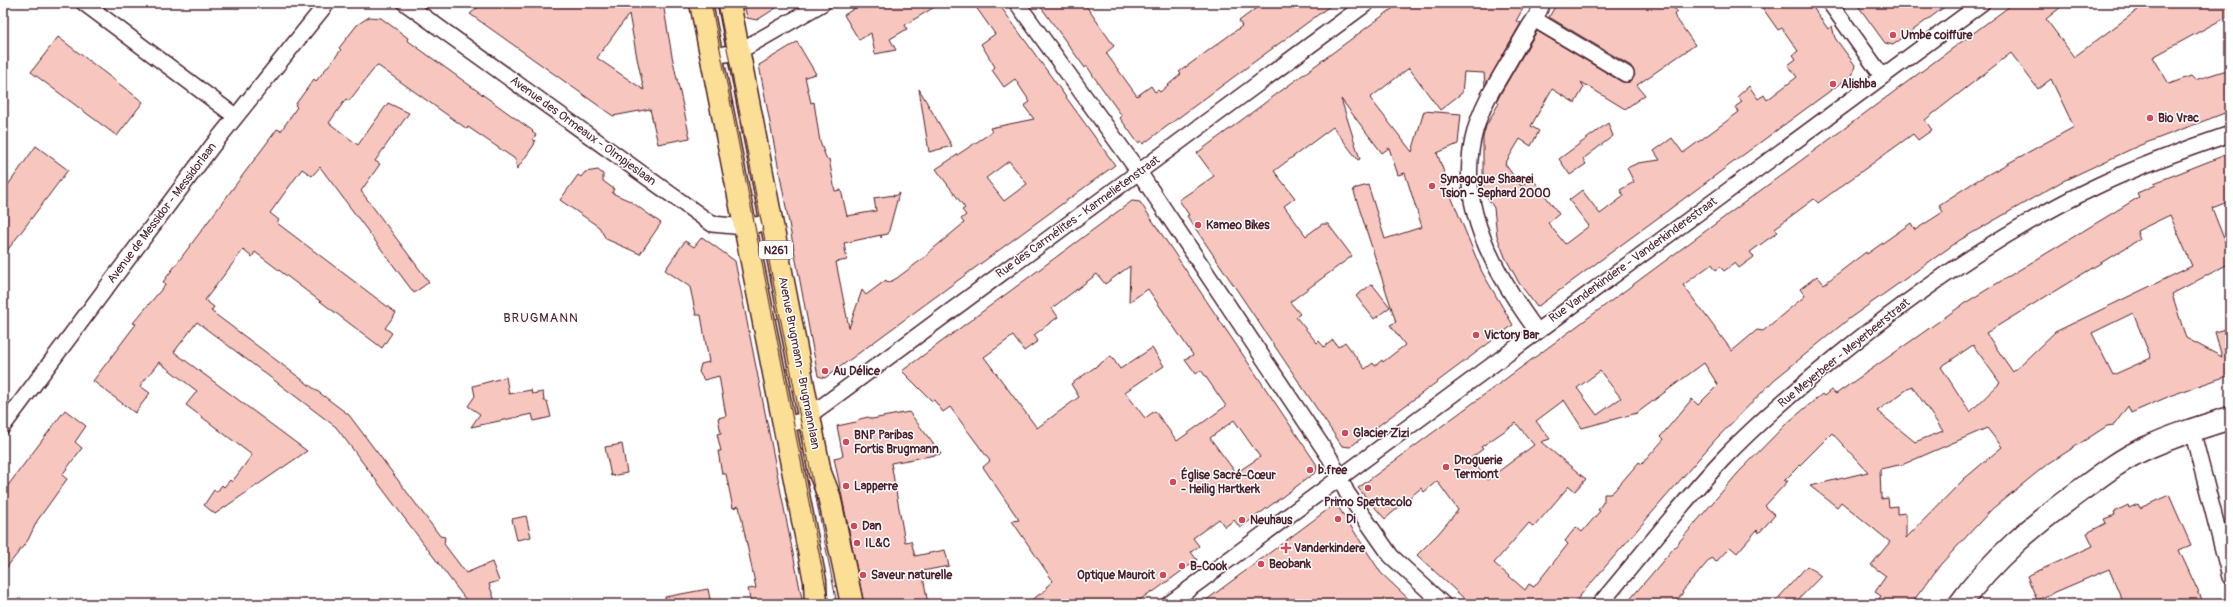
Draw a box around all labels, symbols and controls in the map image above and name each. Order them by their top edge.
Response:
place label: Umbe coiffure [1901,28,1974,43]
marker: Umbe coiffure [1888,30,1898,40]
street label: Avenue des Ormeaux - Olmpjeslaan [507,73,659,189]
place label: Alishba [1841,77,1877,92]
marker: Alishba [1828,79,1838,89]
place label: Bio Vrac [2158,111,2199,126]
marker: Bio Vrac [2145,113,2155,123]
street label: Avenue de Messidor - Messidorlaan [104,139,220,286]
street label: Rue des Carmélites - Karmelietenstraat [993,152,1163,282]
place label: Synagogue Shaarei Tsion - Sephard 2000 [1439,172,1551,201]
marker: Synagogue Shaarei Tsion - Sephard 2000 [1427,181,1437,191]
street label: Rue Vanderkindere - Vanderkinderestraat [1546,194,1720,326]
place label: Kameo Bikes [1206,218,1270,233]
marker: Kameo Bikes [1193,220,1203,230]
road number: N261 [759,241,793,259]
street label: Avenue Brugmann - Brugmannlaan [775,275,823,451]
street label: Rue Meyerbeer - Meyerbeerstraat [1775,295,1913,411]
district label: BRUGMANN [503,310,579,326]
place label: Victory Bar [1484,328,1540,343]
marker: Victory Bar [1471,330,1481,340]
place label: Au Délice [833,364,881,379]
marker: Au Délice [820,366,830,376]
place label: Glacier Zizi [1353,426,1409,441]
place label: BNP Paribas Fortis Brugmann [854,428,939,457]
marker: Glacier Zizi [1340,428,1350,438]
marker: BNP Paribas Fortis Brugmann [841,437,851,447]
place label: Droguerie Termont [1453,453,1503,482]
marker: Droguerie Termont [1441,462,1451,472]
place label: b.free [1318,463,1348,478]
marker: b.free [1305,465,1315,475]
place label: Église Sacré-Cœur - Heilig Hartkerk [1181,467,1277,497]
marker: Église Sacré-Cœur - Heilig Hartkerk [1168,477,1178,487]
place label: Lapperre [854,479,899,494]
marker: Lapperre [841,481,851,491]
marker: Primo Spettacolo [1363,483,1373,493]
place label: Primo Spettacolo [1324,495,1412,510]
place label: Di [1346,512,1356,527]
place label: Neuhaus [1250,513,1293,528]
marker: Di [1333,514,1343,524]
marker: Neuhaus [1237,515,1247,525]
place label: Dan [862,519,882,534]
marker: Dan [849,521,859,531]
place label: IL&C [865,536,891,551]
marker: IL&C [852,538,862,548]
place label: Vanderkindere [1294,541,1366,556]
marker: Vanderkindere [1281,543,1291,553]
place label: Beobank [1269,557,1312,572]
place label: B-Cook [1190,559,1228,574]
marker: Beobank [1256,559,1266,569]
marker: B-Cook [1177,561,1187,571]
place label: Saveur naturelle [871,568,953,583]
place label: Optique Mauroit [1077,568,1156,583]
marker: Saveur naturelle [858,570,868,580]
marker: Optique Mauroit [1158,570,1168,580]

